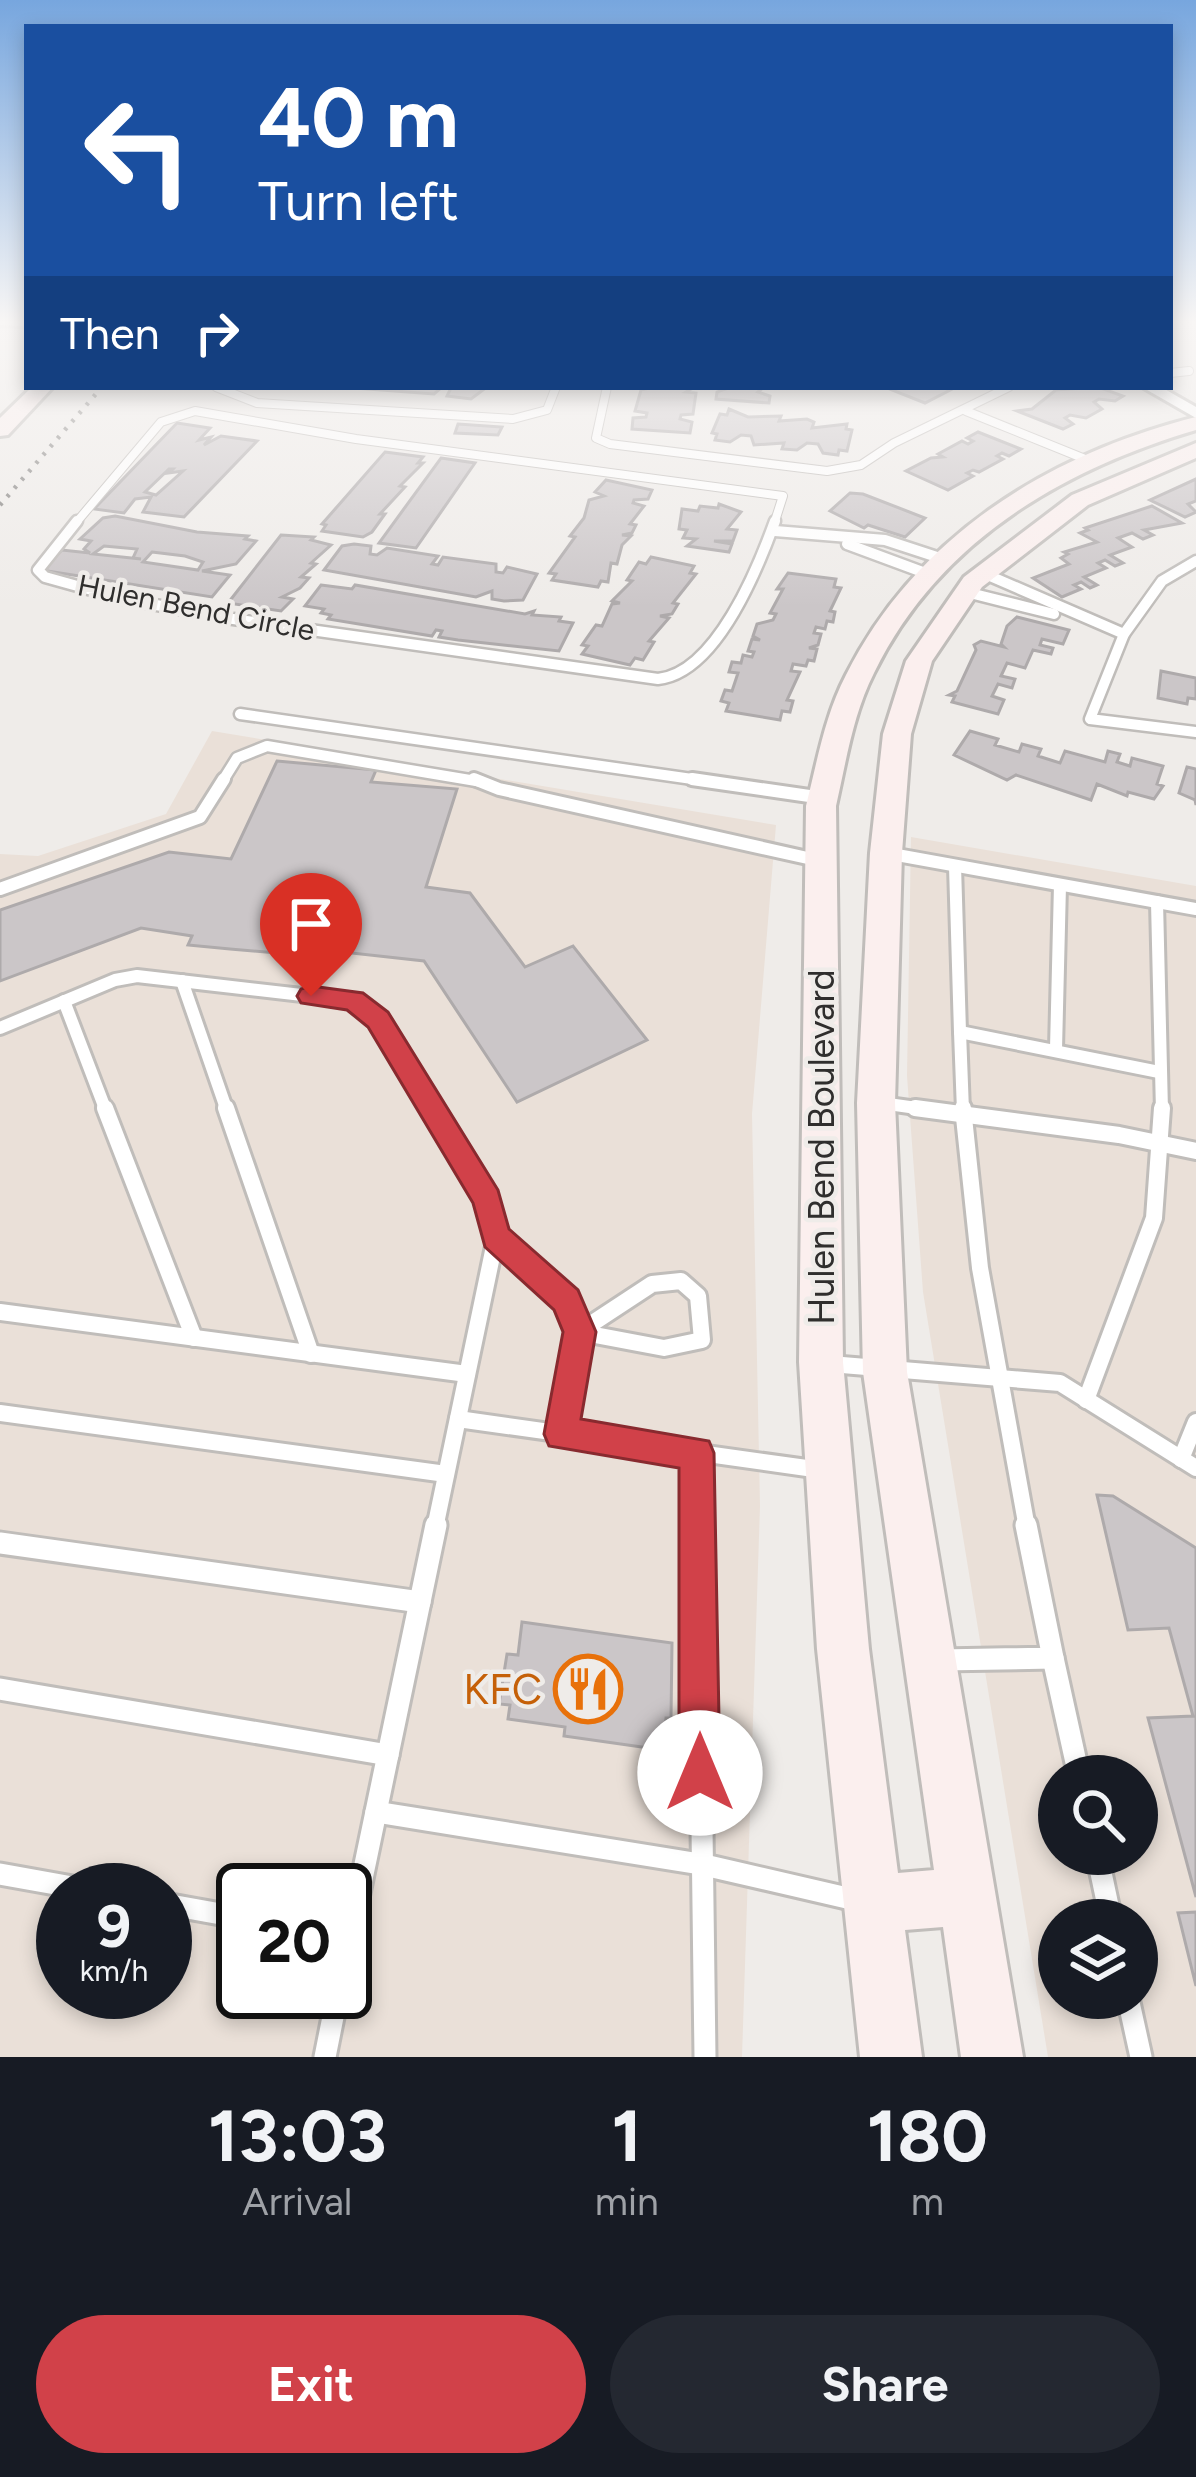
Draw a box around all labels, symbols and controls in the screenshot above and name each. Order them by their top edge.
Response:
text: 40 m [258,67,459,168]
icon: left [60,72,216,228]
text: Turn left [258,169,459,234]
icon: right [184,300,250,366]
text: Then [60,306,160,360]
street label: Hulen Bend Circle [74,566,318,649]
pin [260,873,362,996]
icon: arrive [278,891,344,957]
street label: Hulen Bend Boulevard [800,969,843,1325]
restaurant icon: KFC [553,1654,623,1724]
place label: KFC [463,1664,542,1715]
position arrow [637,1710,763,1836]
map controls [1038,1755,1158,2019]
button: search [1038,1755,1158,1875]
speed limit sign: 20 [216,1863,372,2019]
text: 9 [97,1890,131,1962]
button: layers [1038,1899,1158,2019]
text: km/h [80,1952,148,1989]
text: 13:03 [208,2093,387,2179]
text: 1 [612,2093,642,2179]
text: 180 [867,2093,988,2179]
text: Arrival [242,2178,352,2225]
text: min [595,2178,659,2225]
text: m [911,2178,944,2225]
button: Exit [36,2315,586,2453]
button: Share [610,2315,1160,2453]

